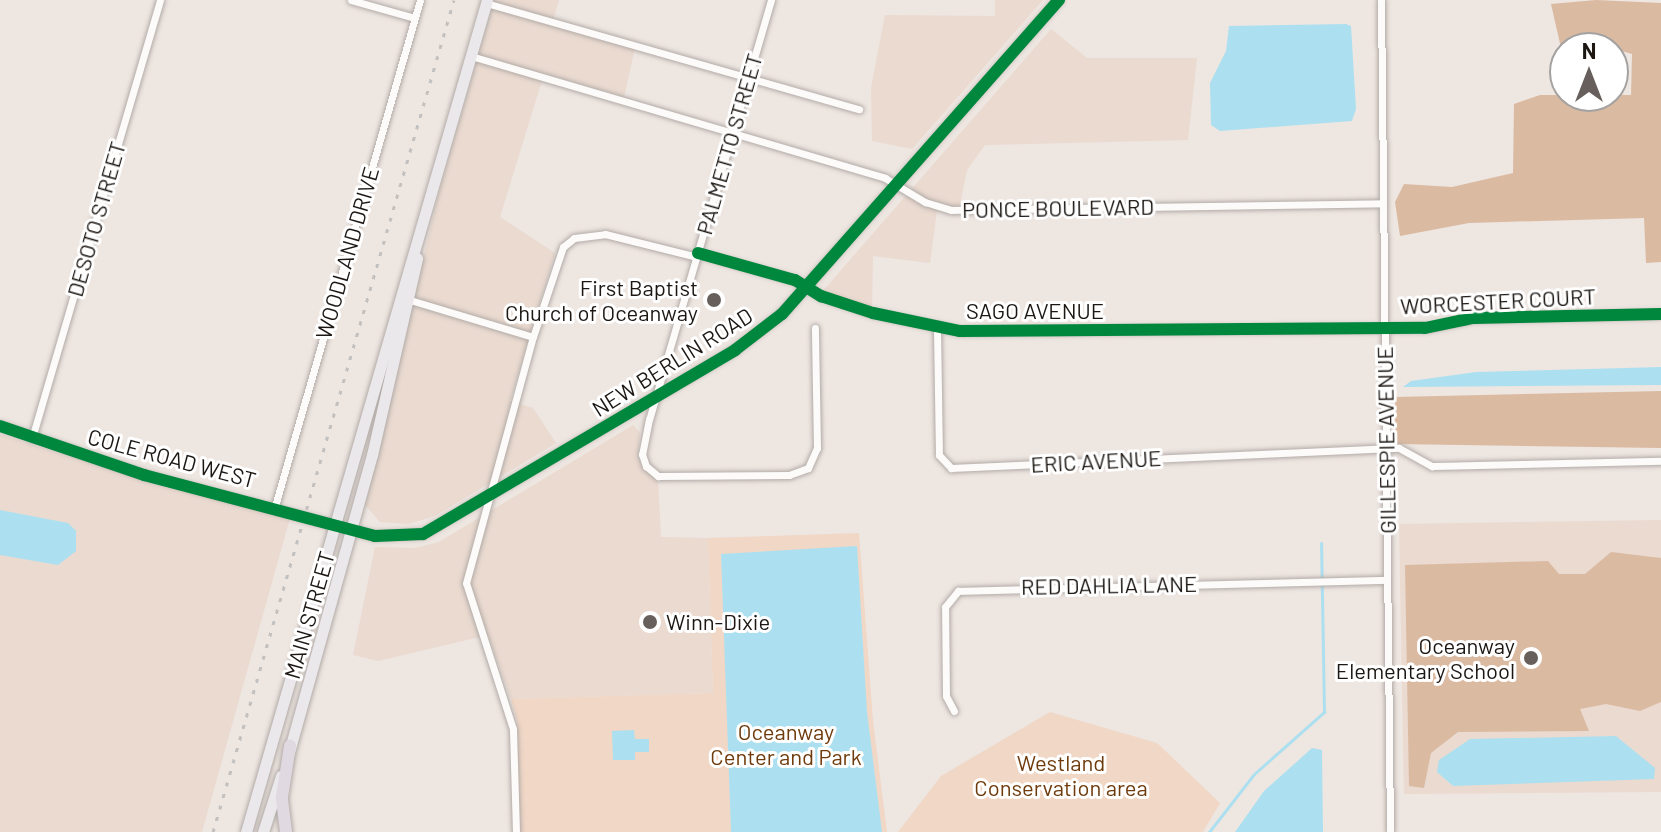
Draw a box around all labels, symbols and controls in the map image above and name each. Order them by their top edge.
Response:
north arrow [1549,32,1629,112]
text: N [1582,37,1596,63]
street label: PALMETTO STREET [691,50,767,238]
street label: DESOTO STREET [61,138,131,300]
street label: WOODLAND DRIVE [310,164,384,342]
street label: PONCE BOULEVARD [962,193,1154,223]
place label: First Baptist Church of Oceanway [505,274,698,326]
street label: WORCESTER COURT [1399,283,1597,319]
marker: First Baptist Church of Oceanway [705,291,723,309]
street label: SAGO AVENUE [966,298,1104,324]
street label: NEW BERLIN ROAD [587,302,757,422]
street label: GILLESPIE AVENUE [1371,346,1401,534]
street label: COLE ROAD WEST [85,423,259,493]
street label: ERIC AVENUE [1030,444,1162,478]
street label: MAIN STREET [278,548,340,682]
street label: RED DAHLIA LANE [1021,570,1197,600]
place label: Winn-Dixie [666,609,770,635]
marker: Winn-Dixie [641,613,659,631]
place label: Oceanway Elementary School [1336,632,1515,684]
marker: Oceanway Elementary School [1522,649,1540,667]
park label: Oceanway Center and Park [710,718,862,770]
park label: Westland Conservation area [974,749,1148,800]

